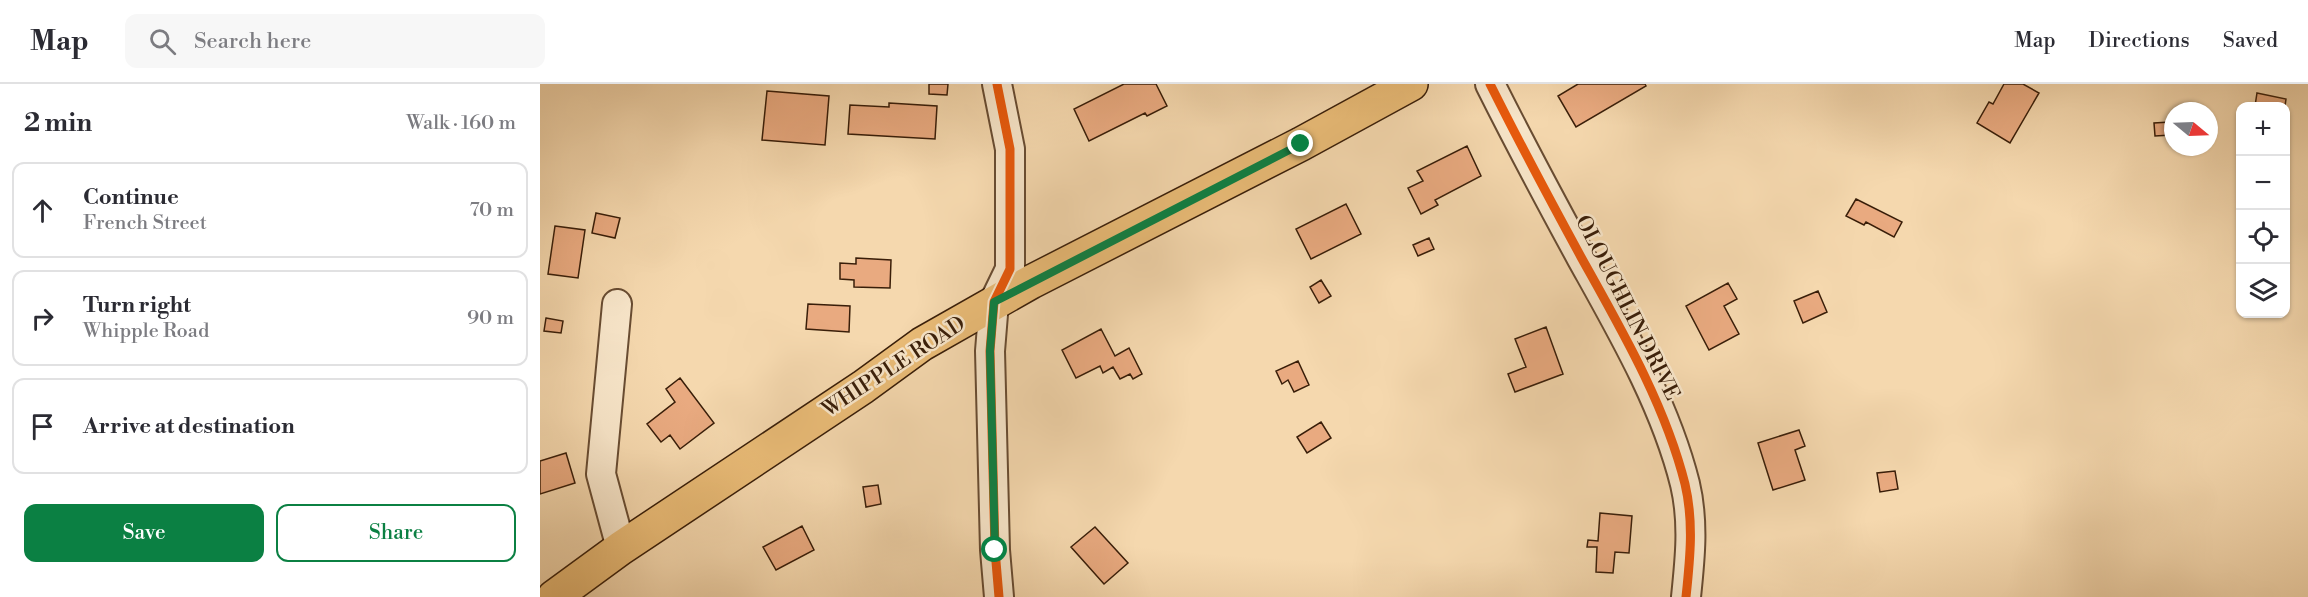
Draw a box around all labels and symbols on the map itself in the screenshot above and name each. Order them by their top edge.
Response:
north arrow [2164,102,2218,156]
route end [1287,130,1313,156]
street label: OLOUGHLIN DRIVE [1569,211,1685,405]
street label: WHIPPLE ROAD [817,311,971,424]
route start [981,536,1007,562]

